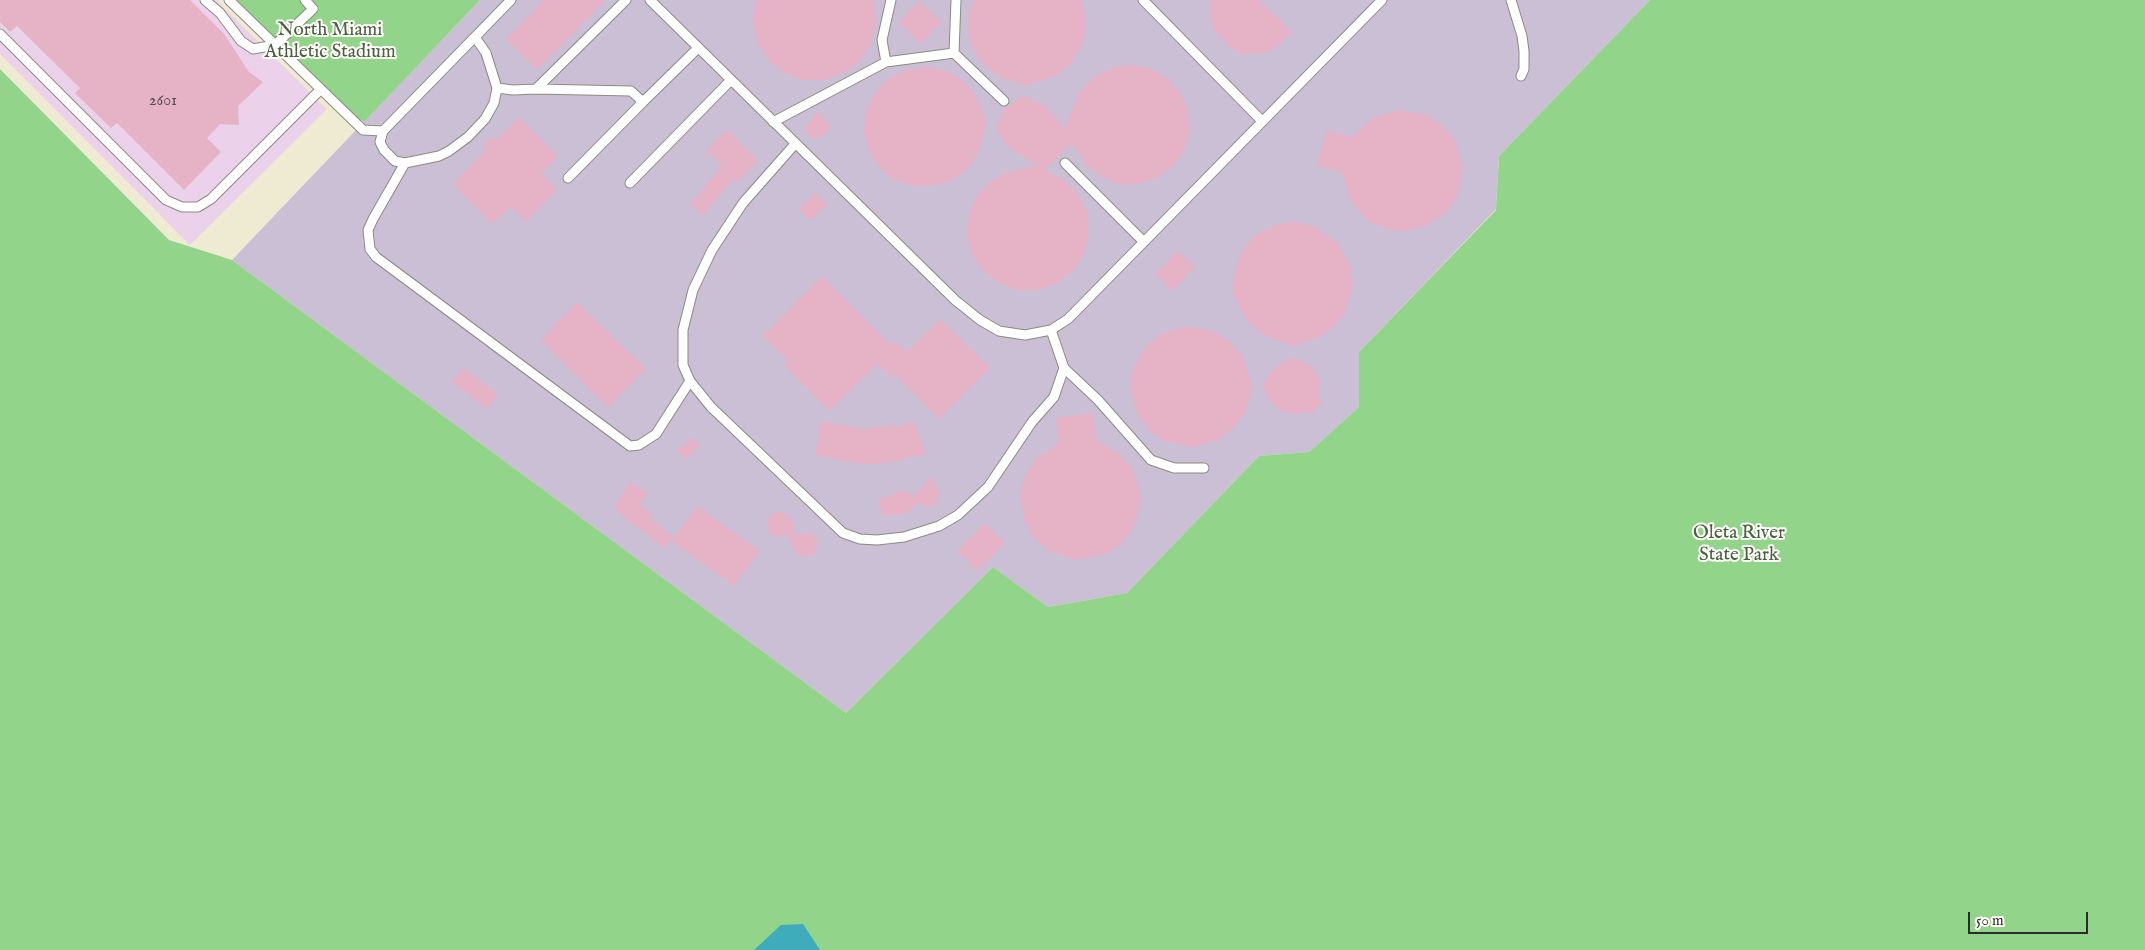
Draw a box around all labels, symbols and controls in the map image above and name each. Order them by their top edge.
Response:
park label: North Miami Athletic Stadium [264,20,396,64]
house number: 2601 [149,92,177,112]
park label: Oleta River State Park [1693,523,1785,567]
scale bar [1970,902,2090,934]
text: 50 m [1976,911,2004,930]

